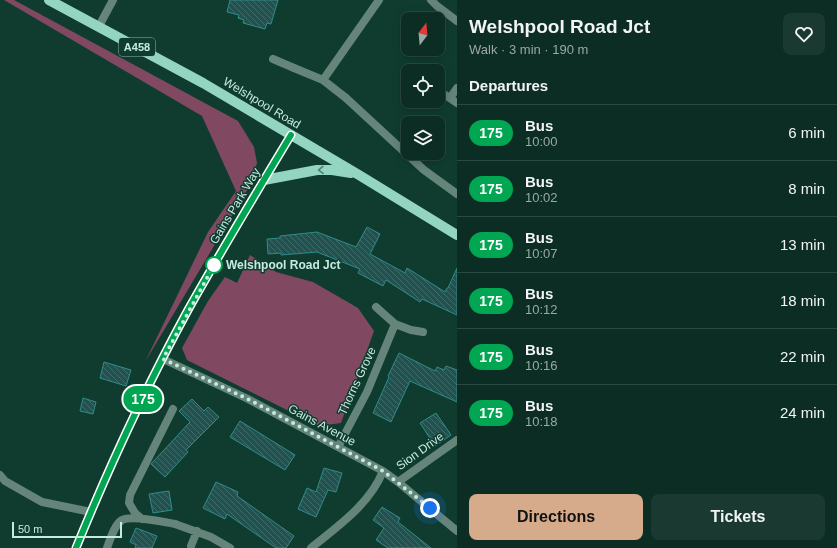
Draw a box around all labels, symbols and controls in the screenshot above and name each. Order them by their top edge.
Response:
north arrow [401,12,445,56]
map controls [401,12,445,160]
button: heart [783,13,825,55]
text: Welshpool Road Jct [469,16,650,37]
road number: A458 [119,38,155,56]
text: Walk · 3 min · 190 m [469,42,588,57]
button: locate [401,64,445,108]
street label: Welshpool Road [221,74,303,132]
text: Departures [469,77,548,94]
button: layers [401,116,445,160]
text: Bus [525,117,553,134]
text: 6 min [788,124,825,141]
text: 175 [479,125,503,141]
text: 10:00 [525,134,558,149]
street label: Gains Park Way [207,165,263,247]
one-way arrow [318,166,324,174]
text: Bus [525,173,553,190]
text: 8 min [788,180,825,197]
text: 175 [479,181,503,197]
text: 10:02 [525,190,558,205]
text: Bus [525,229,553,246]
text: 13 min [780,236,825,253]
text: 175 [479,237,503,253]
text: 10:07 [525,246,558,261]
marker: Welshpool Road Jct [205,256,223,274]
place label: Welshpool Road Jct [226,258,340,272]
text: Bus [525,285,553,302]
text: 18 min [780,292,825,309]
text: 175 [479,293,503,309]
text: 10:12 [525,302,558,317]
text: Bus [525,341,553,358]
street label: Thorns Grove [335,345,379,417]
text: 22 min [780,348,825,365]
text: 175 [479,349,503,365]
text: 10:16 [525,358,558,373]
line badge: 175 [120,386,166,412]
text: 175 [131,391,155,407]
text: Bus [525,397,553,414]
street label: Gains Avenue [286,401,358,449]
text: 24 min [780,404,825,421]
text: 175 [479,405,503,421]
text: 10:18 [525,414,558,429]
street label: Sion Drive [393,429,447,473]
button: Directions [469,494,643,540]
button: Tickets [651,494,825,540]
your location [420,498,440,518]
scale bar [12,520,122,539]
text: 50 m [18,523,42,535]

